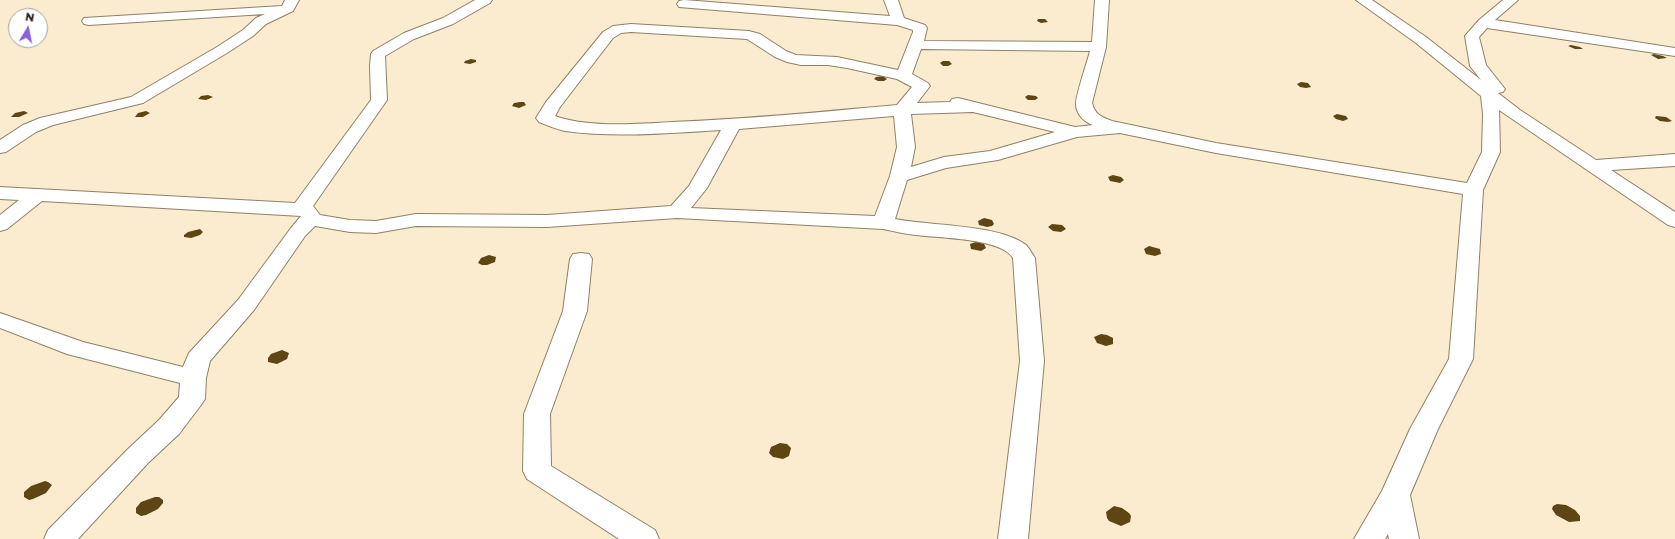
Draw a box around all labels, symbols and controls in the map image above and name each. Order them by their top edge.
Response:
north arrow [8,8,48,48]
text: N [24,10,35,25]

